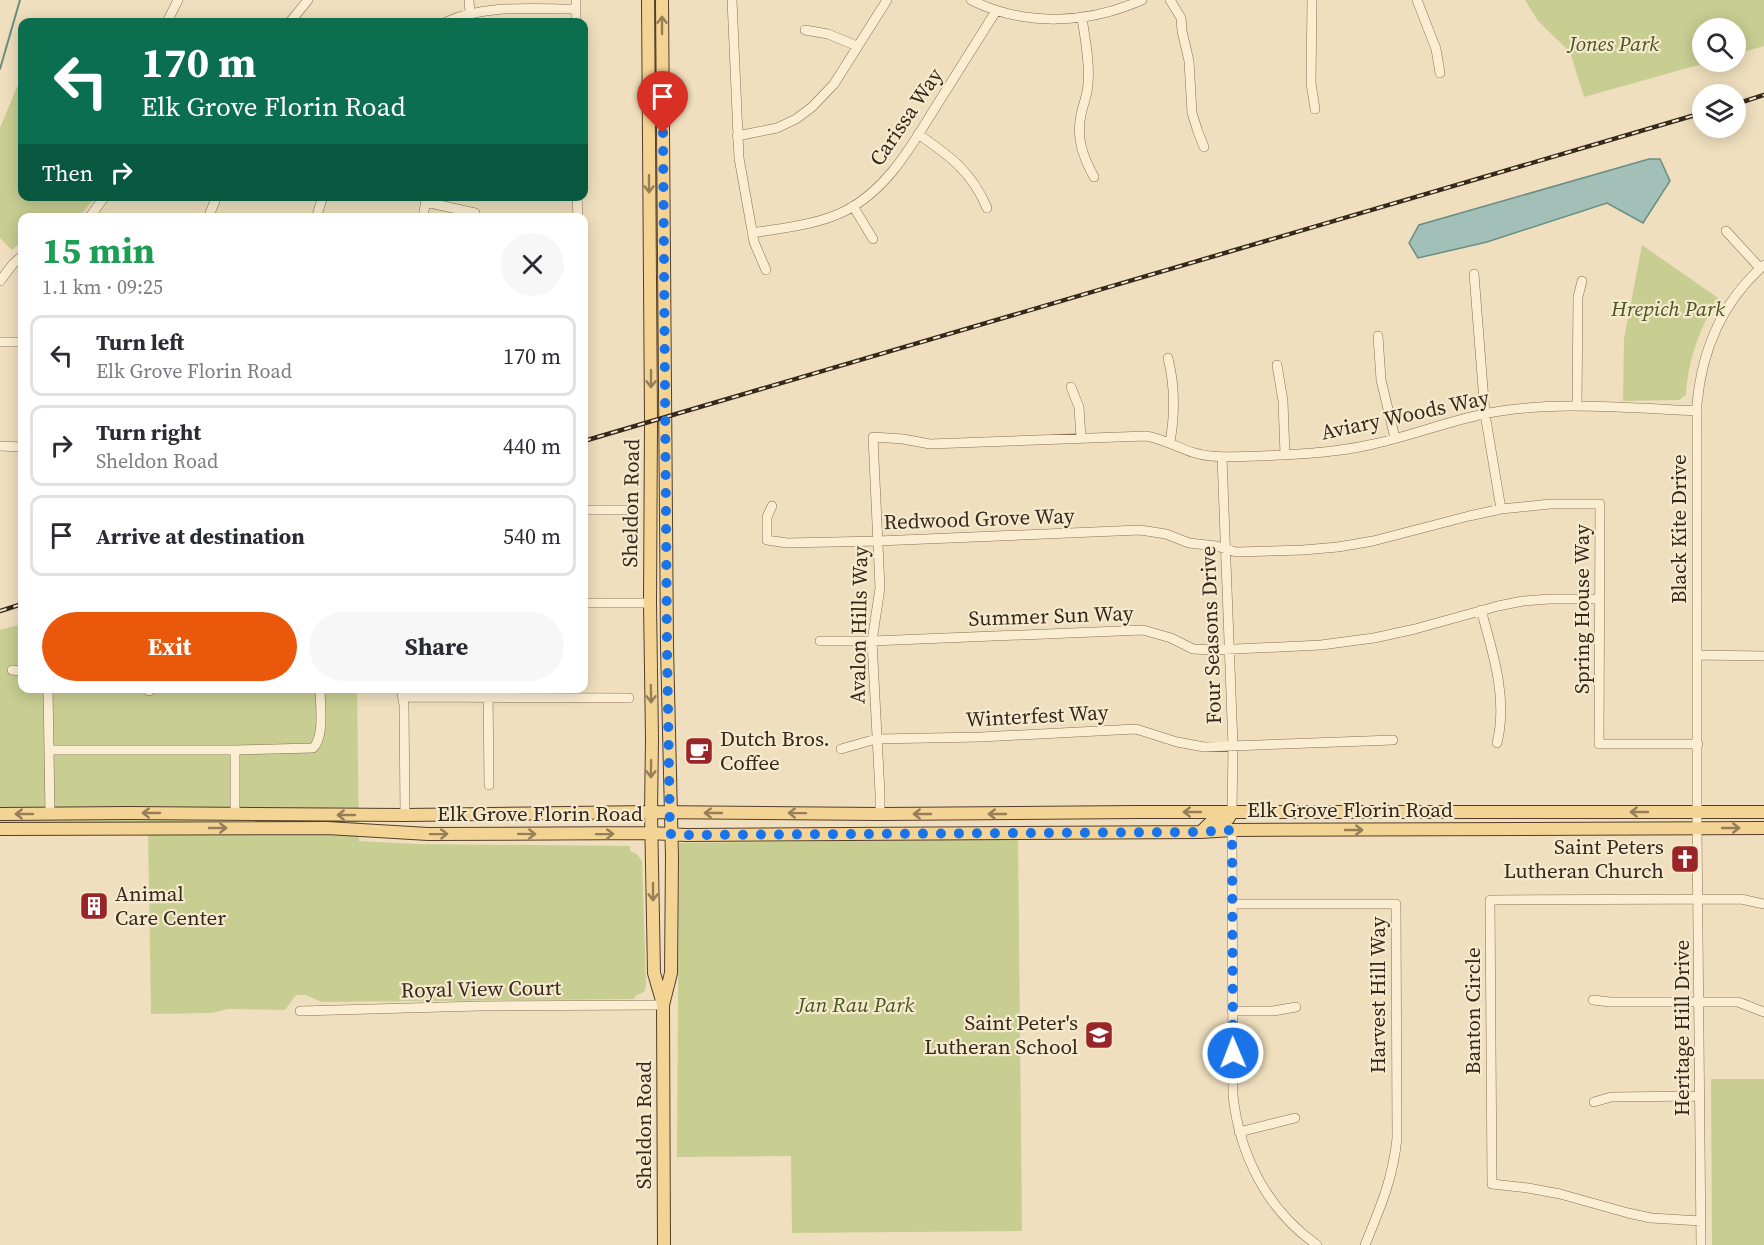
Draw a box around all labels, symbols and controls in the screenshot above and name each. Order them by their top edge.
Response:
one-way arrow [657,15,668,35]
map controls [1692,18,1746,138]
button: search [1692,18,1746,72]
park label: Jones Park [1566,29,1659,58]
text: 170 m [141,33,256,91]
icon: left [42,42,120,120]
street label: Carissa Way [862,62,949,171]
pin [637,71,688,133]
icon: arrive [646,80,679,113]
button: layers [1692,84,1746,138]
text: Elk Grove Florin Road [141,88,406,125]
icon: right [105,156,138,189]
text: Then [42,158,93,188]
one-way arrow [643,174,655,194]
text: 15 min [42,226,155,275]
button: close [501,233,564,296]
text: 1.1 km · 09:25 [42,273,163,301]
park label: Hrepich Park [1610,294,1725,323]
text: Turn left [96,327,184,357]
icon: left [45,339,78,372]
text: 170 m [503,341,561,371]
text: Elk Grove Florin Road [96,357,292,385]
one-way arrow [645,369,657,389]
street label: Aviary Woods Way [1318,382,1492,446]
text: Turn right [96,417,201,447]
icon: right [45,429,78,462]
text: 440 m [503,431,561,461]
street label: Sheldon Road [615,438,646,568]
text: Sheldon Road [96,447,218,475]
street label: Black Kite Drive [1664,454,1693,604]
street label: Redwood Grove Way [883,501,1075,536]
icon: arrive [45,519,78,552]
text: Arrive at destination [96,521,305,551]
text: 540 m [503,521,561,551]
street label: Spring House Way [1567,524,1596,694]
street label: Four Seasons Drive [1193,545,1228,725]
street label: Avalon Hills Way [843,546,874,704]
street label: Summer Sun Way [968,598,1134,633]
button: Exit [42,612,297,681]
button: Share [309,612,564,681]
one-way arrow [645,683,657,703]
street label: Winterfest Way [965,697,1109,734]
place label: Dutch Bros. Coffee [720,724,830,777]
cafe icon: Dutch Bros. Coffee [683,735,715,767]
one-way arrow [645,758,657,778]
street label: Elk Grove Florin Road [1247,795,1453,824]
street label: Elk Grove Florin Road [437,799,643,828]
one-way arrow [1183,806,1203,818]
one-way arrow [1630,806,1650,818]
one-way arrow [703,807,723,819]
one-way arrow [787,807,807,819]
one-way arrow [14,808,34,820]
one-way arrow [142,808,162,819]
one-way arrow [912,808,932,820]
one-way arrow [988,808,1008,820]
one-way arrow [337,809,357,821]
one-way arrow [207,822,227,834]
one-way arrow [1720,822,1740,834]
one-way arrow [1343,824,1363,836]
one-way arrow [428,828,448,840]
one-way arrow [517,828,537,840]
one-way arrow [595,828,615,840]
place label: Saint Peters Lutheran Church [1503,832,1664,885]
church icon: Saint Peters Lutheran Church [1669,843,1701,875]
place label: Animal Care Center [115,879,226,932]
one-way arrow [647,881,659,901]
building icon: Animal Care Center [78,890,110,922]
street label: Harvest Hill Way [1363,916,1392,1074]
street label: Heritage Hill Drive [1667,940,1696,1116]
street label: Banton Circle [1458,947,1487,1075]
street label: Royal View Court [400,973,562,1004]
park label: Jan Rau Park [795,990,914,1019]
place label: Saint Peter's Lutheran School [924,1008,1078,1061]
school or university icon: Saint Peter's Lutheran School [1083,1019,1115,1051]
position arrow [1201,1021,1265,1085]
street label: Sheldon Road [629,1061,658,1189]

